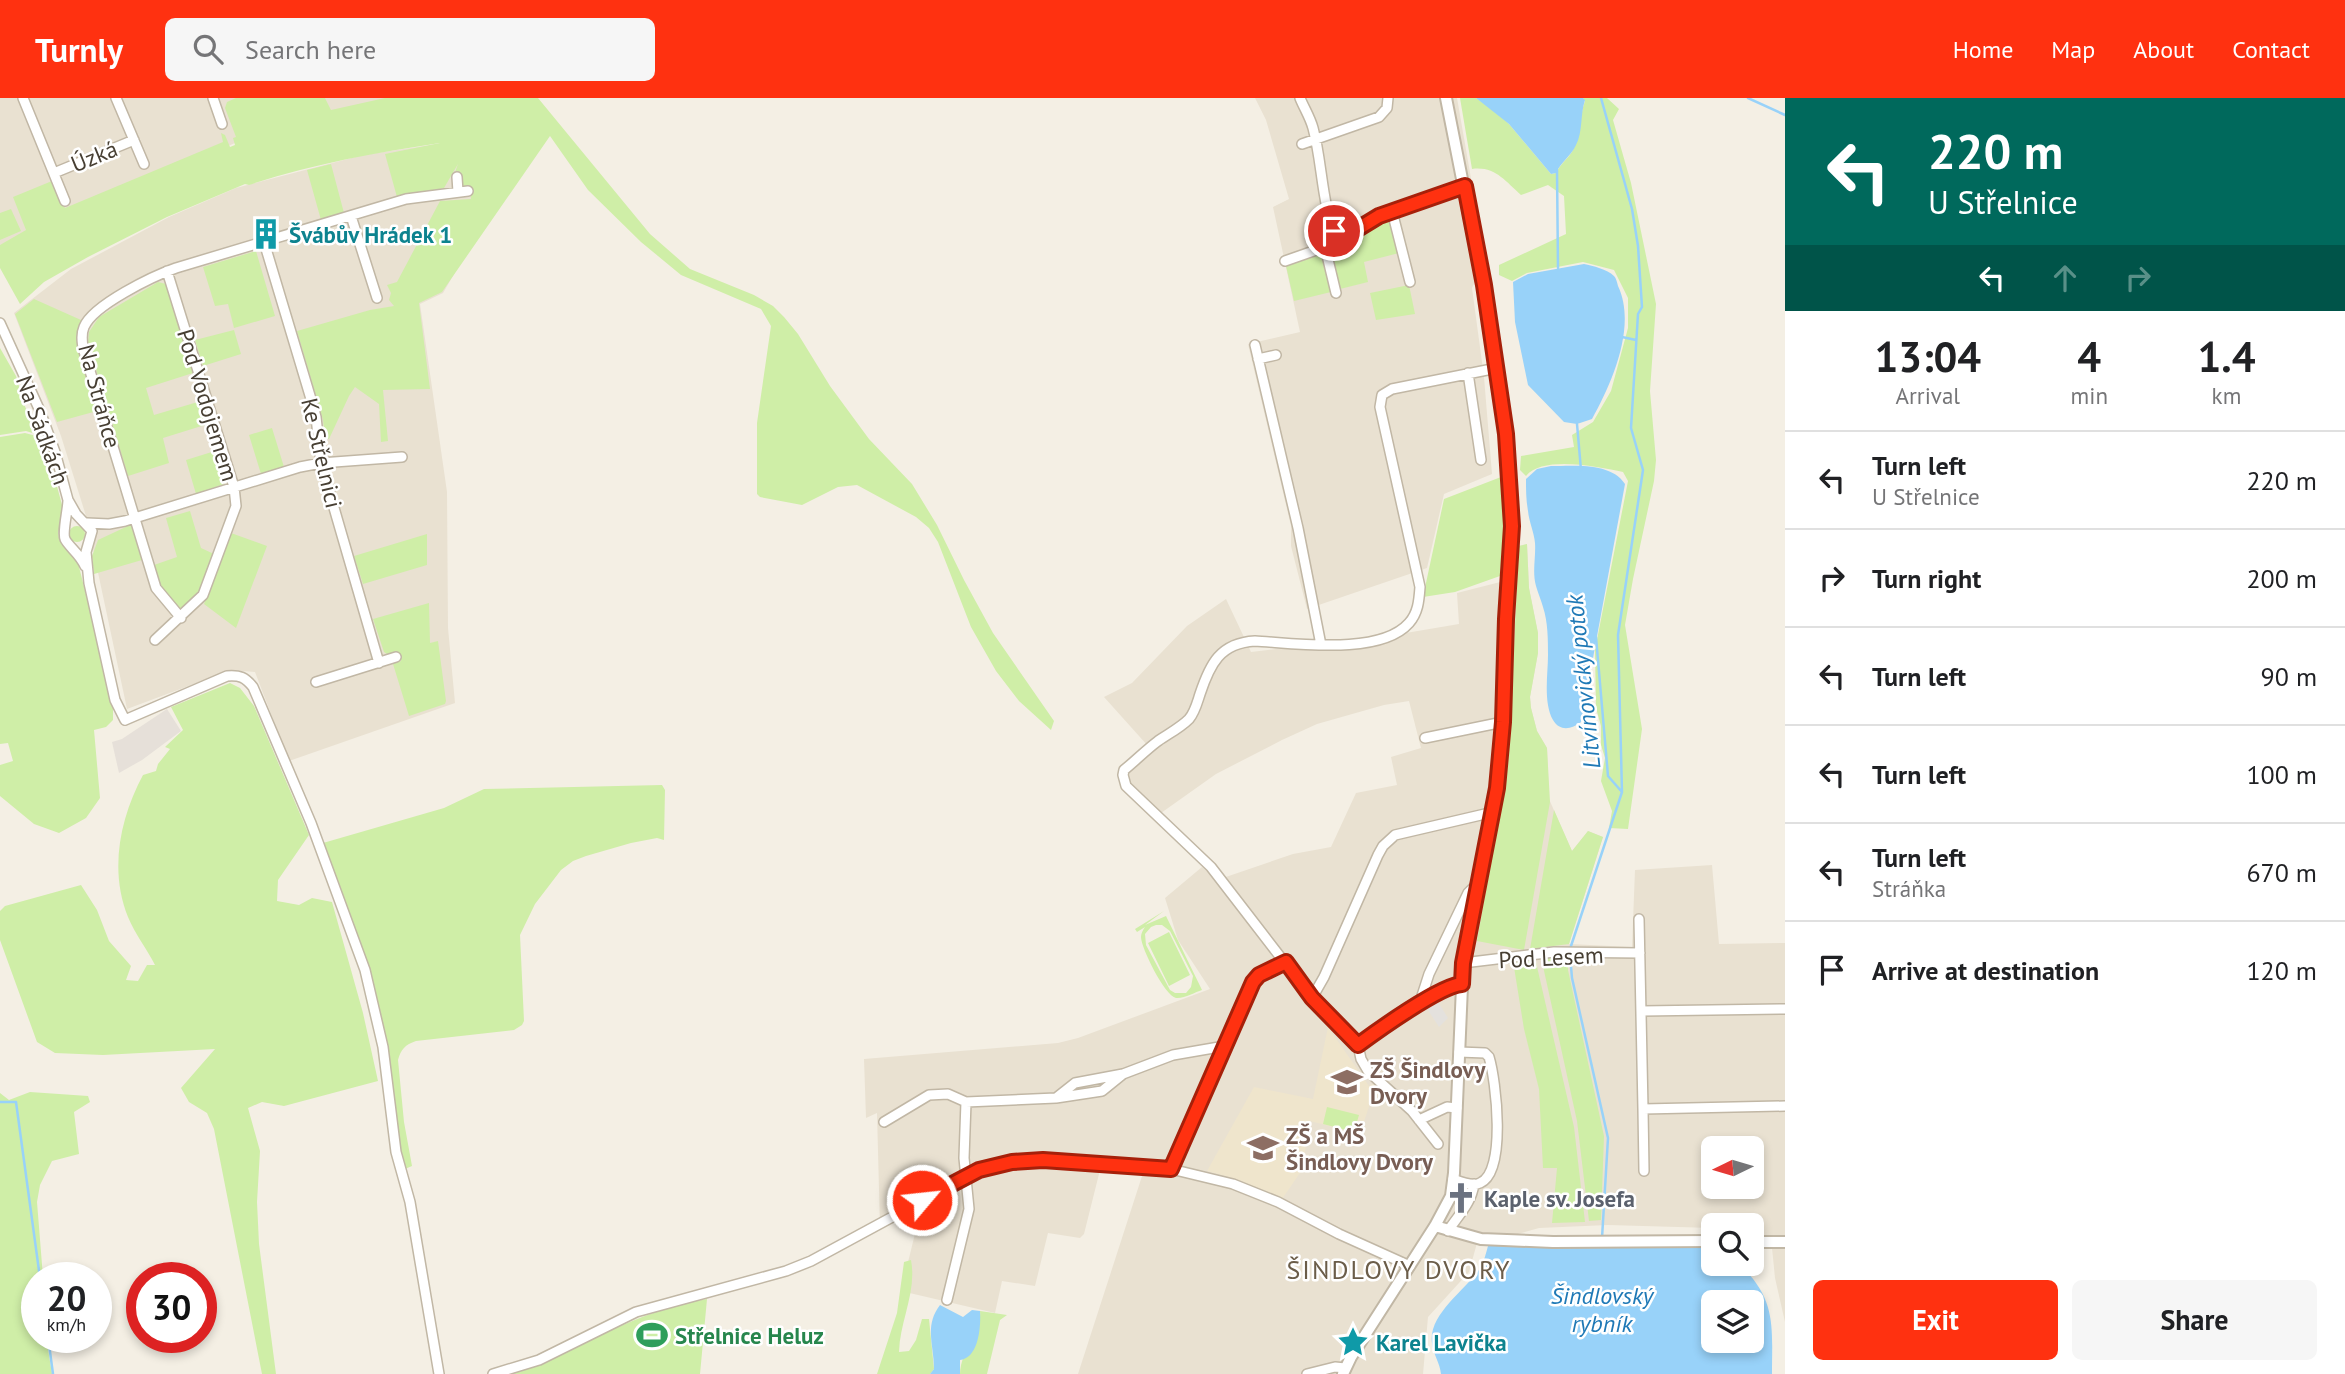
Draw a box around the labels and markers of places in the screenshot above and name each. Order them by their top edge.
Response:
pin [1304,201,1364,261]
building icon: Švábův Hrádek 1 [249,217,283,251]
place label: Švábův Hrádek 1 [289,220,452,249]
place label: ZŠ Šindlovy Dvory [1370,1055,1486,1110]
school or university icon: ZŠ Šindlovy Dvory [1330,1065,1364,1099]
place label: ZŠ a MŠ Šindlovy Dvory [1286,1121,1434,1176]
school or university icon: ZŠ a MŠ Šindlovy Dvory [1246,1131,1280,1165]
church icon: Kaple sv. Josefa [1444,1181,1478,1215]
place label: Kaple sv. Josefa [1484,1184,1635,1213]
sports icon: Střelnice Heluz [635,1318,669,1352]
place label: Střelnice Heluz [675,1321,824,1350]
place icon: Karel Lavička [1336,1325,1370,1359]
place label: Karel Lavička [1376,1328,1507,1357]

